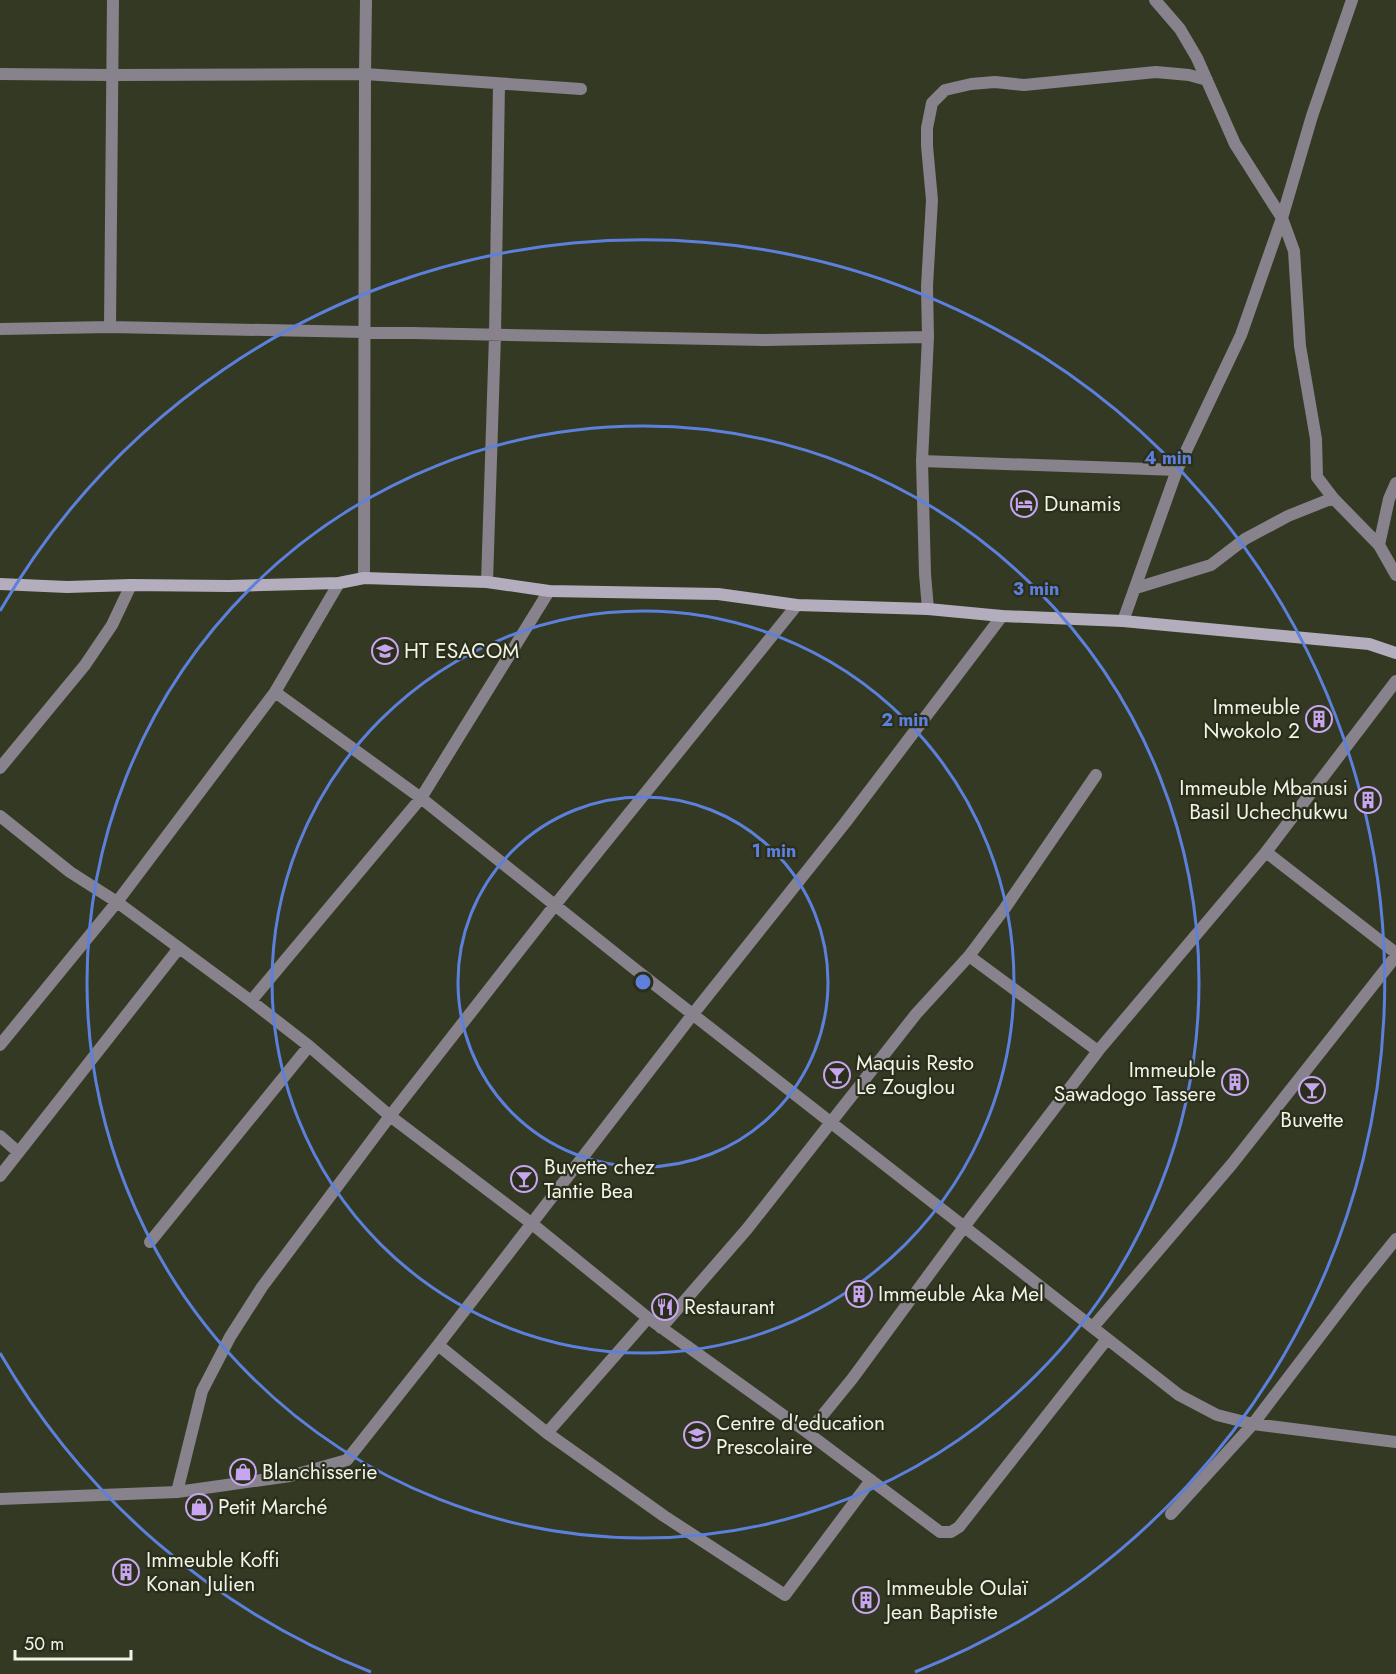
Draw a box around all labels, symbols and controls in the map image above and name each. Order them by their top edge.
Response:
text: 4 min [1144,445,1192,471]
hotel icon: Dunamis [1009,489,1039,519]
place label: Dunamis [1044,489,1121,519]
text: 3 min [1013,576,1059,602]
school or university icon: HT ESACOM [370,636,400,666]
place label: HT ESACOM [404,636,519,666]
place label: Immeuble Nwokolo 2 [1203,692,1300,746]
building icon: Immeuble Nwokolo 2 [1304,704,1334,734]
text: 2 min [881,707,929,733]
place label: Immeuble Mbanusi Basil Uchechukwu [1179,773,1348,827]
building icon: Immeuble Mbanusi Basil Uchechukwu [1353,785,1383,815]
text: 1 min [752,838,796,864]
centre of rings [633,972,653,992]
place label: Maquis Resto Le Zouglou [856,1048,974,1102]
place label: Immeuble Sawadogo Tassere [1054,1055,1216,1109]
bar icon: Maquis Resto Le Zouglou [822,1060,852,1090]
building icon: Immeuble Sawadogo Tassere [1220,1067,1250,1097]
bar icon: Buvette [1297,1075,1327,1105]
place label: Buvette [1280,1105,1344,1135]
place label: Buvette chez Tantie Bea [544,1152,655,1206]
bar icon: Buvette chez Tantie Bea [509,1164,539,1194]
building icon: Immeuble Aka Mel [844,1279,874,1309]
place label: Immeuble Aka Mel [878,1279,1044,1309]
restaurant icon: Restaurant [650,1292,680,1322]
place label: Restaurant [684,1292,775,1322]
place label: Centre d'education Prescolaire [716,1408,885,1462]
school or university icon: Centre d'education Prescolaire [682,1420,712,1450]
shop icon: Blanchisserie [228,1457,258,1487]
place label: Blanchisserie [262,1457,378,1487]
shop icon: Petit Marché [184,1492,214,1522]
place label: Petit Marché [218,1492,328,1522]
place label: Immeuble Koffi Konan Julien [146,1545,280,1599]
building icon: Immeuble Koffi Konan Julien [111,1557,141,1587]
place label: Immeuble Oulaï Jean Baptiste [883,1573,1028,1627]
building icon: Immeuble Oulaï Jean Baptiste [851,1585,881,1615]
scale bar [15,1623,130,1661]
text: 50 m [24,1631,64,1657]

